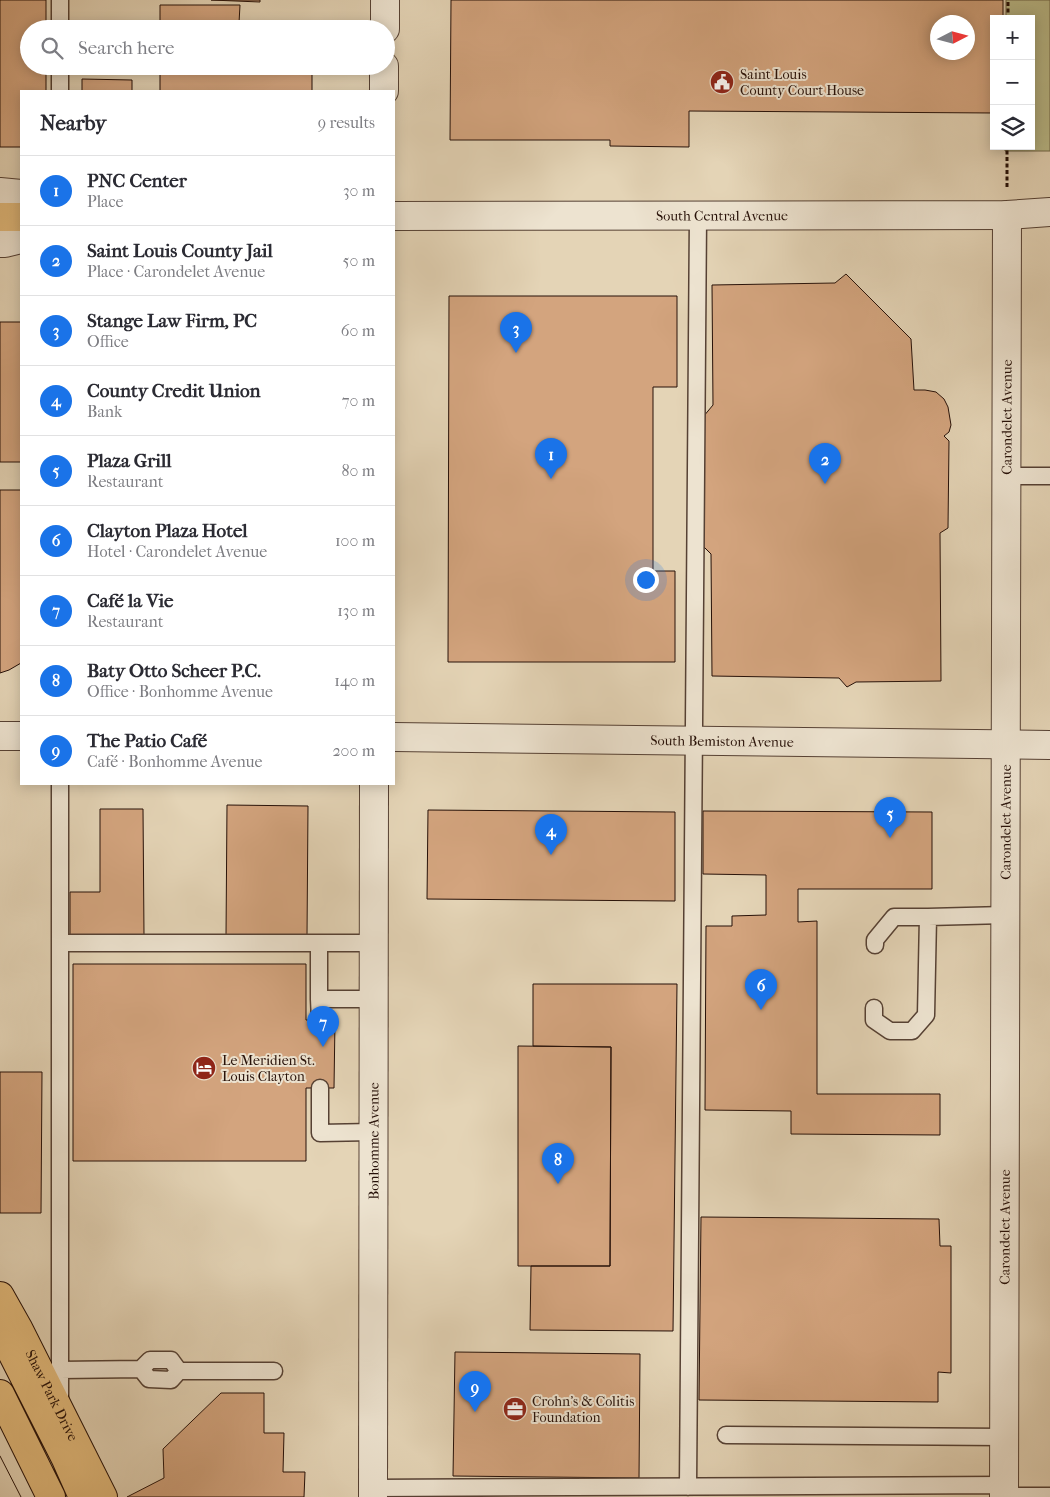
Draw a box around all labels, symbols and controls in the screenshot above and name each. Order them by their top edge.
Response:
north arrow [930,15,975,60]
map controls [990,15,1035,150]
button: + [990,15,1035,60]
search box [20,20,395,75]
icon: search [38,34,66,62]
text: Search here [78,37,174,59]
button: − [990,60,1035,105]
place label: Saint Louis County Court House [740,66,864,99]
public building icon: Saint Louis County Court House [709,69,735,95]
button: layers [990,105,1035,150]
text: Nearby [40,111,106,135]
text: 9 results [318,113,375,132]
text: PNC Center [87,170,187,192]
text: 1 [53,181,59,200]
text: 30 m [343,181,375,200]
text: Place [87,192,123,211]
street label: South Central Avenue [656,207,788,224]
text: Saint Louis County Jail [87,240,273,262]
text: 2 [52,251,60,270]
text: 50 m [343,251,375,270]
text: Place · Carondelet Avenue [87,262,265,281]
text: Stange Law Firm, PC [87,310,257,332]
pin: 3 [500,312,532,353]
text: 3 [53,321,59,340]
text: 60 m [341,321,375,340]
text: Office [87,332,129,351]
street label: Carondelet Avenue [998,359,1015,475]
text: County Credit Union [87,380,260,402]
text: 4 [51,391,61,410]
text: 70 m [342,391,375,410]
text: Bank [87,402,122,421]
pin: 1 [535,438,567,479]
pin: 2 [809,443,841,484]
text: Plaza Grill [87,450,171,472]
text: 5 [53,461,59,480]
text: 80 m [341,461,375,480]
text: Restaurant [87,472,163,491]
text: Clayton Plaza Hotel [87,520,248,542]
text: 6 [52,531,60,550]
text: 100 m [335,531,375,550]
text: Hotel · Carondelet Avenue [87,542,267,561]
your location [633,567,659,593]
text: Café la Vie [87,590,173,612]
text: 7 [52,601,60,620]
text: 130 m [337,601,375,620]
text: Restaurant [87,612,163,631]
text: Baty Otto Scheer P.C. [87,660,261,682]
text: 8 [52,671,60,690]
text: 140 m [334,671,375,690]
text: Office · Bonhomme Avenue [87,682,273,701]
text: The Patio Café [87,730,207,752]
street label: South Bemiston Avenue [650,732,794,750]
text: 9 [52,741,60,760]
text: 200 m [332,741,375,760]
text: Café · Bonhomme Avenue [87,752,262,771]
street label: Carondelet Avenue [997,764,1014,880]
pin: 5 [874,797,906,838]
pin: 4 [535,814,567,855]
pin: 6 [745,969,777,1010]
pin: 7 [307,1006,339,1047]
place label: Le Meridien St. Louis Clayton [222,1052,315,1085]
hotel icon: Le Meridien St. Louis Clayton [191,1055,217,1081]
street label: Bonhomme Avenue [365,1082,382,1200]
pin: 8 [542,1143,574,1184]
street label: Carondelet Avenue [996,1169,1013,1285]
street label: Shaw Park Drive [22,1347,82,1444]
pin: 9 [459,1371,491,1412]
place label: Crohn's & Colitis Foundation [532,1393,634,1426]
office icon: Crohn's & Colitis Foundation [502,1396,528,1422]

